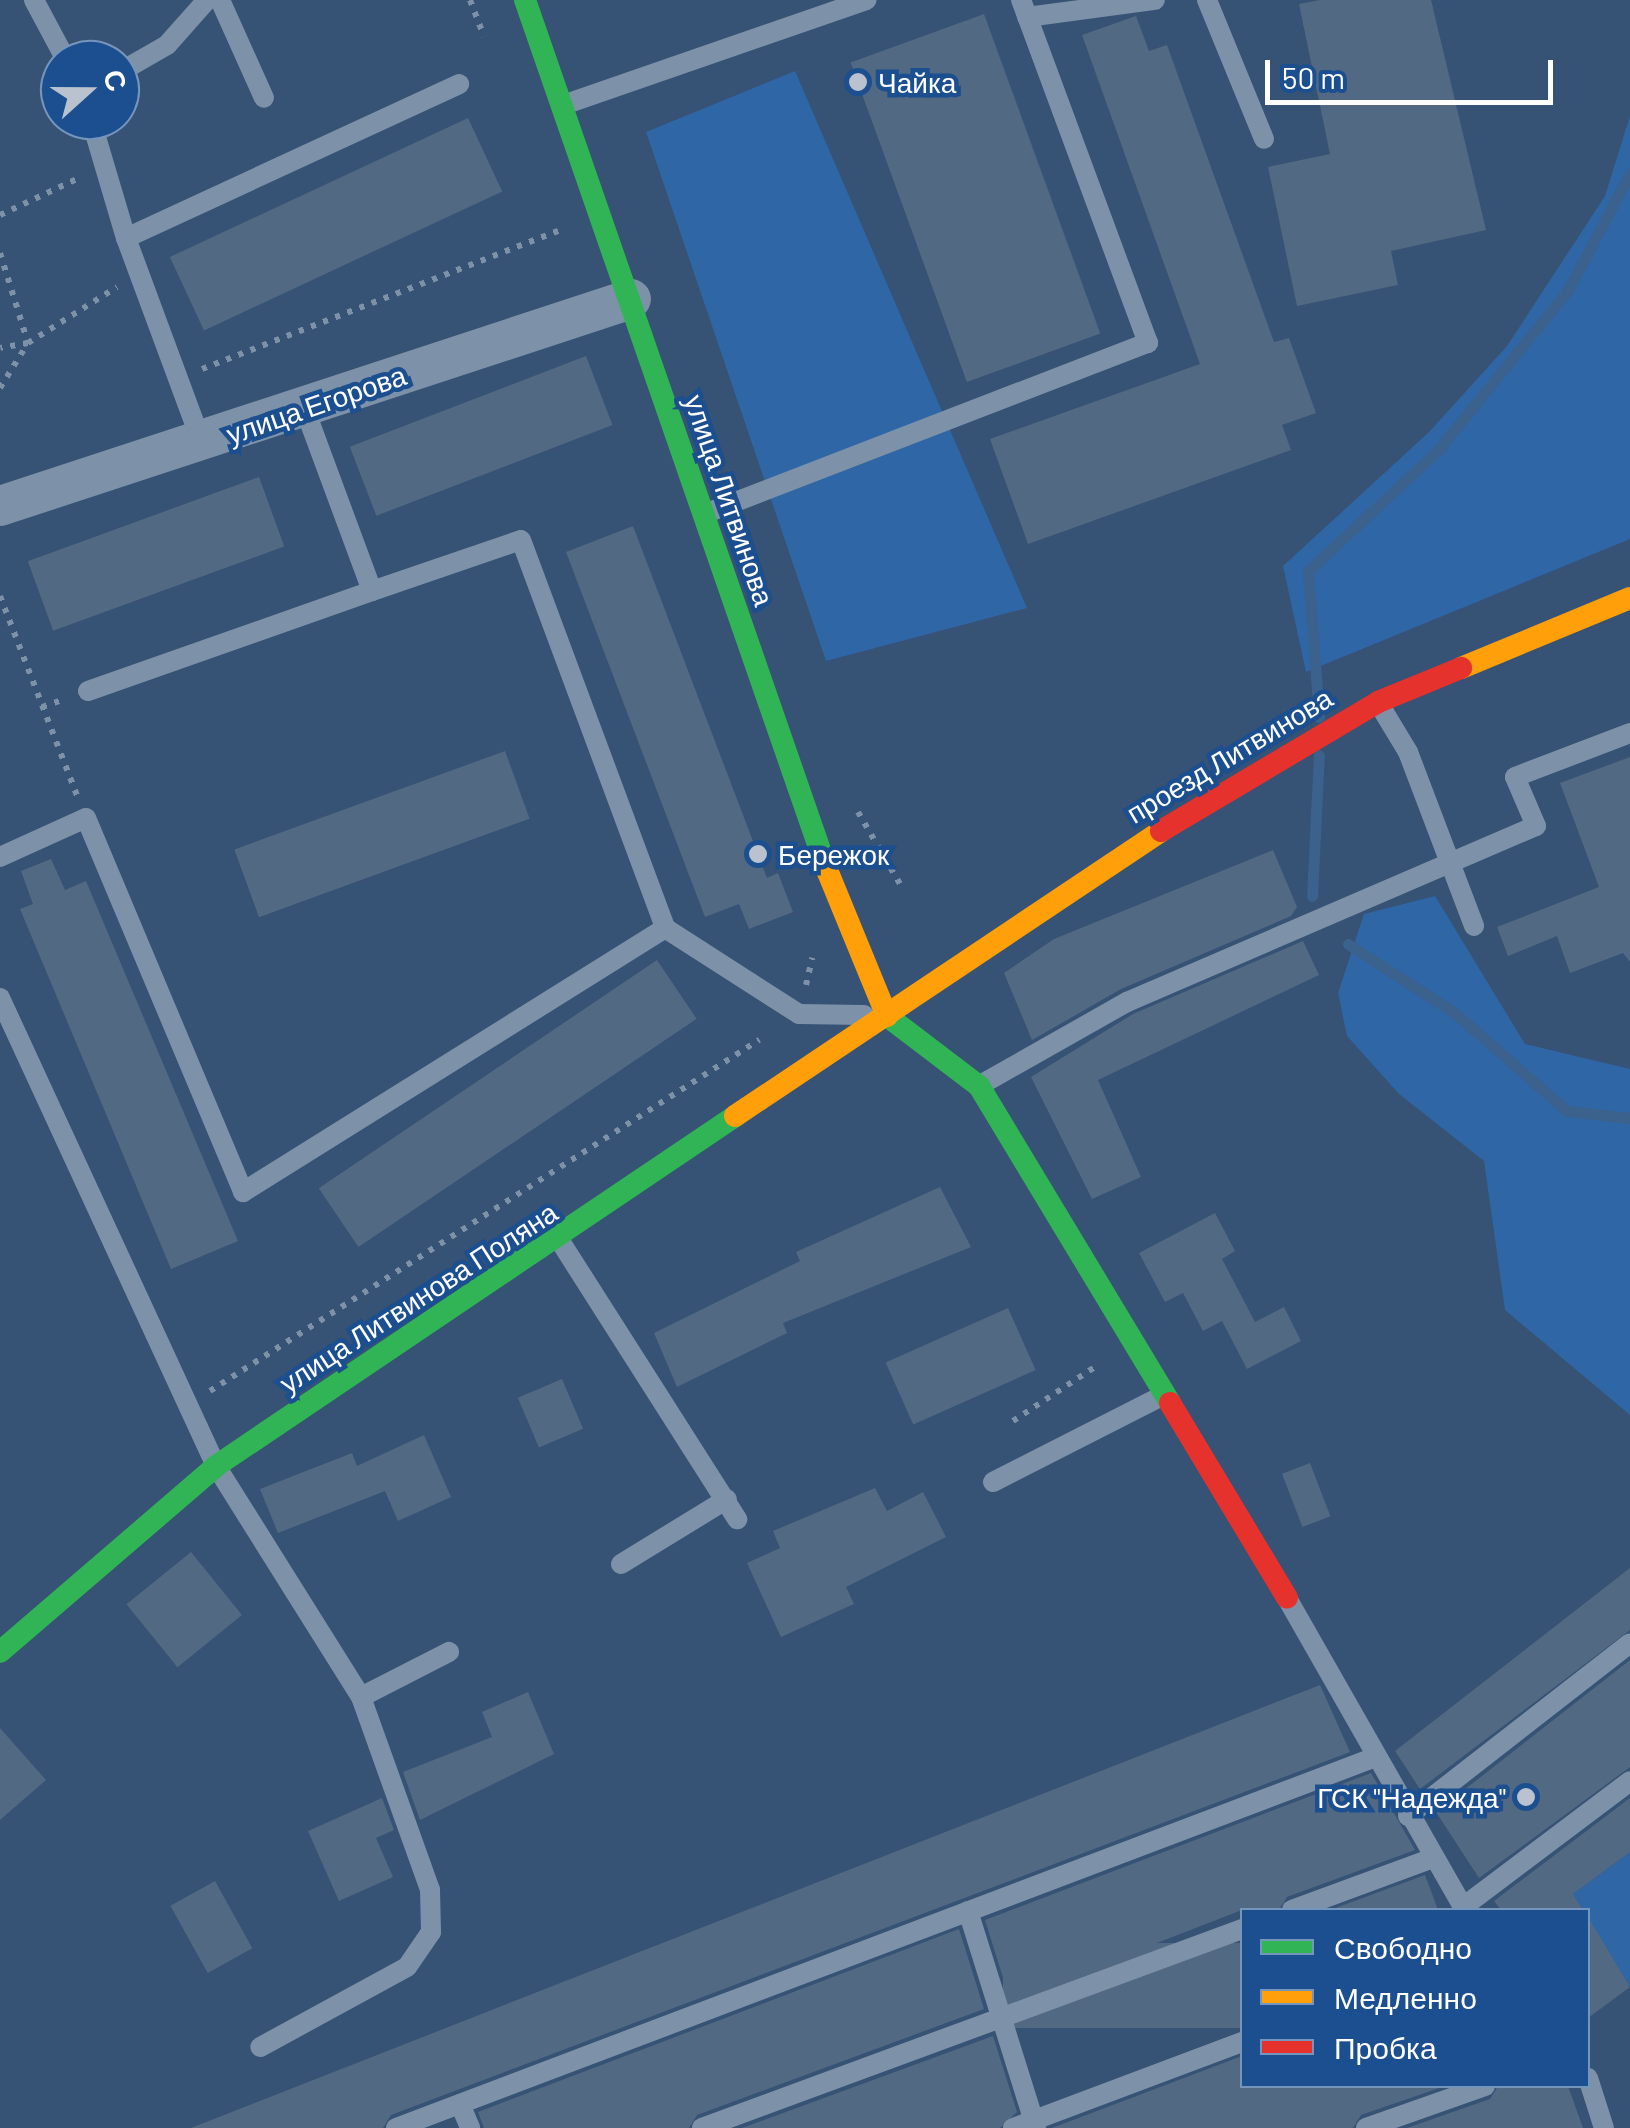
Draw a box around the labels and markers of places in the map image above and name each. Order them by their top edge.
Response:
place label: Чайка [878,65,956,99]
marker: Чайка [847,71,869,93]
place label: Бережок [778,837,889,871]
marker: Бережок [747,843,769,865]
place label: ГСК "Надежда" [1317,1780,1506,1814]
marker: ГСК "Надежда" [1515,1786,1537,1808]

